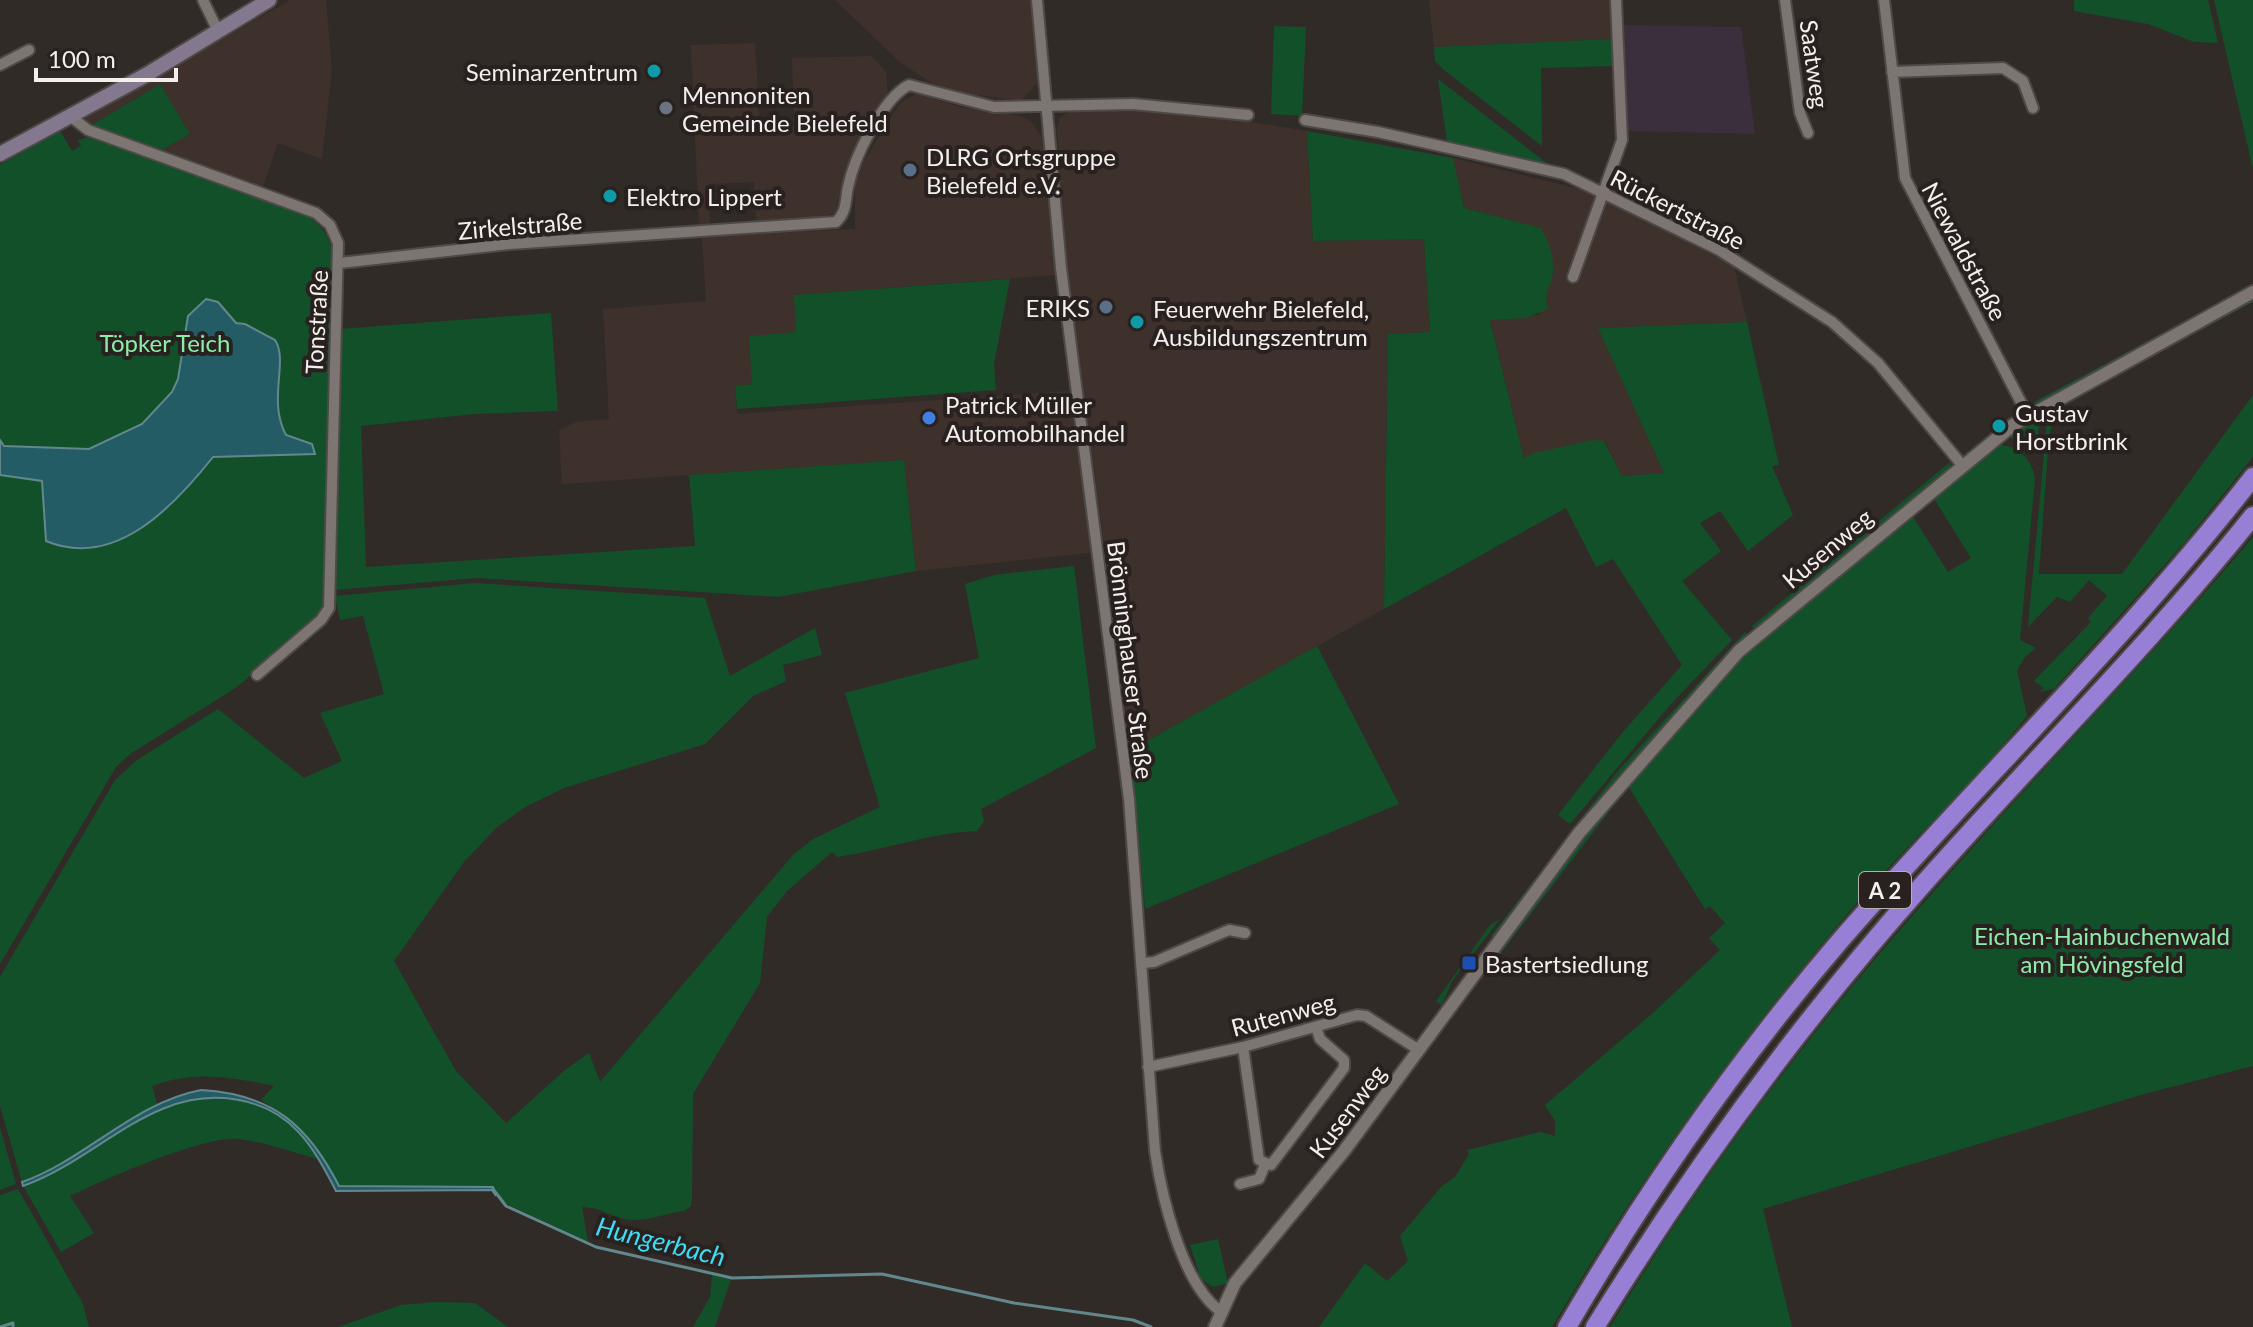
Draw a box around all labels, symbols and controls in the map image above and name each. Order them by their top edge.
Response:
street label: Saatweg [1794,18,1836,110]
scale bar [36,32,176,82]
text: 100 m [48,44,116,73]
place label: Seminarzentrum [466,57,638,86]
marker: Seminarzentrum [645,62,663,80]
place label: Mennoniten Gemeinde Bielefeld [682,80,888,137]
marker: Mennoniten Gemeinde Bielefeld [657,99,675,117]
place label: DLRG Ortsgruppe Bielefeld e.V. [926,142,1116,199]
marker: DLRG Ortsgruppe Bielefeld e.V. [901,161,919,179]
street label: Rückertstraße [1606,163,1750,255]
street label: Niewaldstraße [1916,177,2014,325]
place label: Elektro Lippert [626,182,782,211]
marker: Elektro Lippert [601,187,619,205]
street label: Zirkelstraße [457,205,583,245]
street label: Tonstraße [299,269,333,375]
place label: ERIKS [1025,293,1090,322]
place label: Feuerwehr Bielefeld, Ausbildungszentrum [1153,294,1369,351]
marker: ERIKS [1097,298,1115,316]
marker: Feuerwehr Bielefeld, Ausbildungszentrum [1128,313,1146,331]
park label: Töpker Teich [100,328,230,357]
place label: Patrick Müller Automobilhandel [945,390,1125,447]
place label: Gustav Horstbrink [2015,398,2129,455]
marker: Patrick Müller Automobilhandel [920,409,938,427]
marker: Gustav Horstbrink [1990,417,2008,435]
street label: Kusenweg [1776,502,1878,594]
street label: Brönninghauser Straße [1102,539,1160,781]
road number: A 2 [1859,872,1911,908]
park label: Eichen-Hainbuchenwald am Hövingsfeld [1974,921,2230,978]
place label: Bastertsiedlung [1485,949,1648,978]
marker: Bastertsiedlung [1460,954,1478,972]
street label: Rutenweg [1228,986,1338,1042]
street label: Kusenweg [1303,1059,1391,1163]
water label: Hungerbach [593,1210,729,1272]

